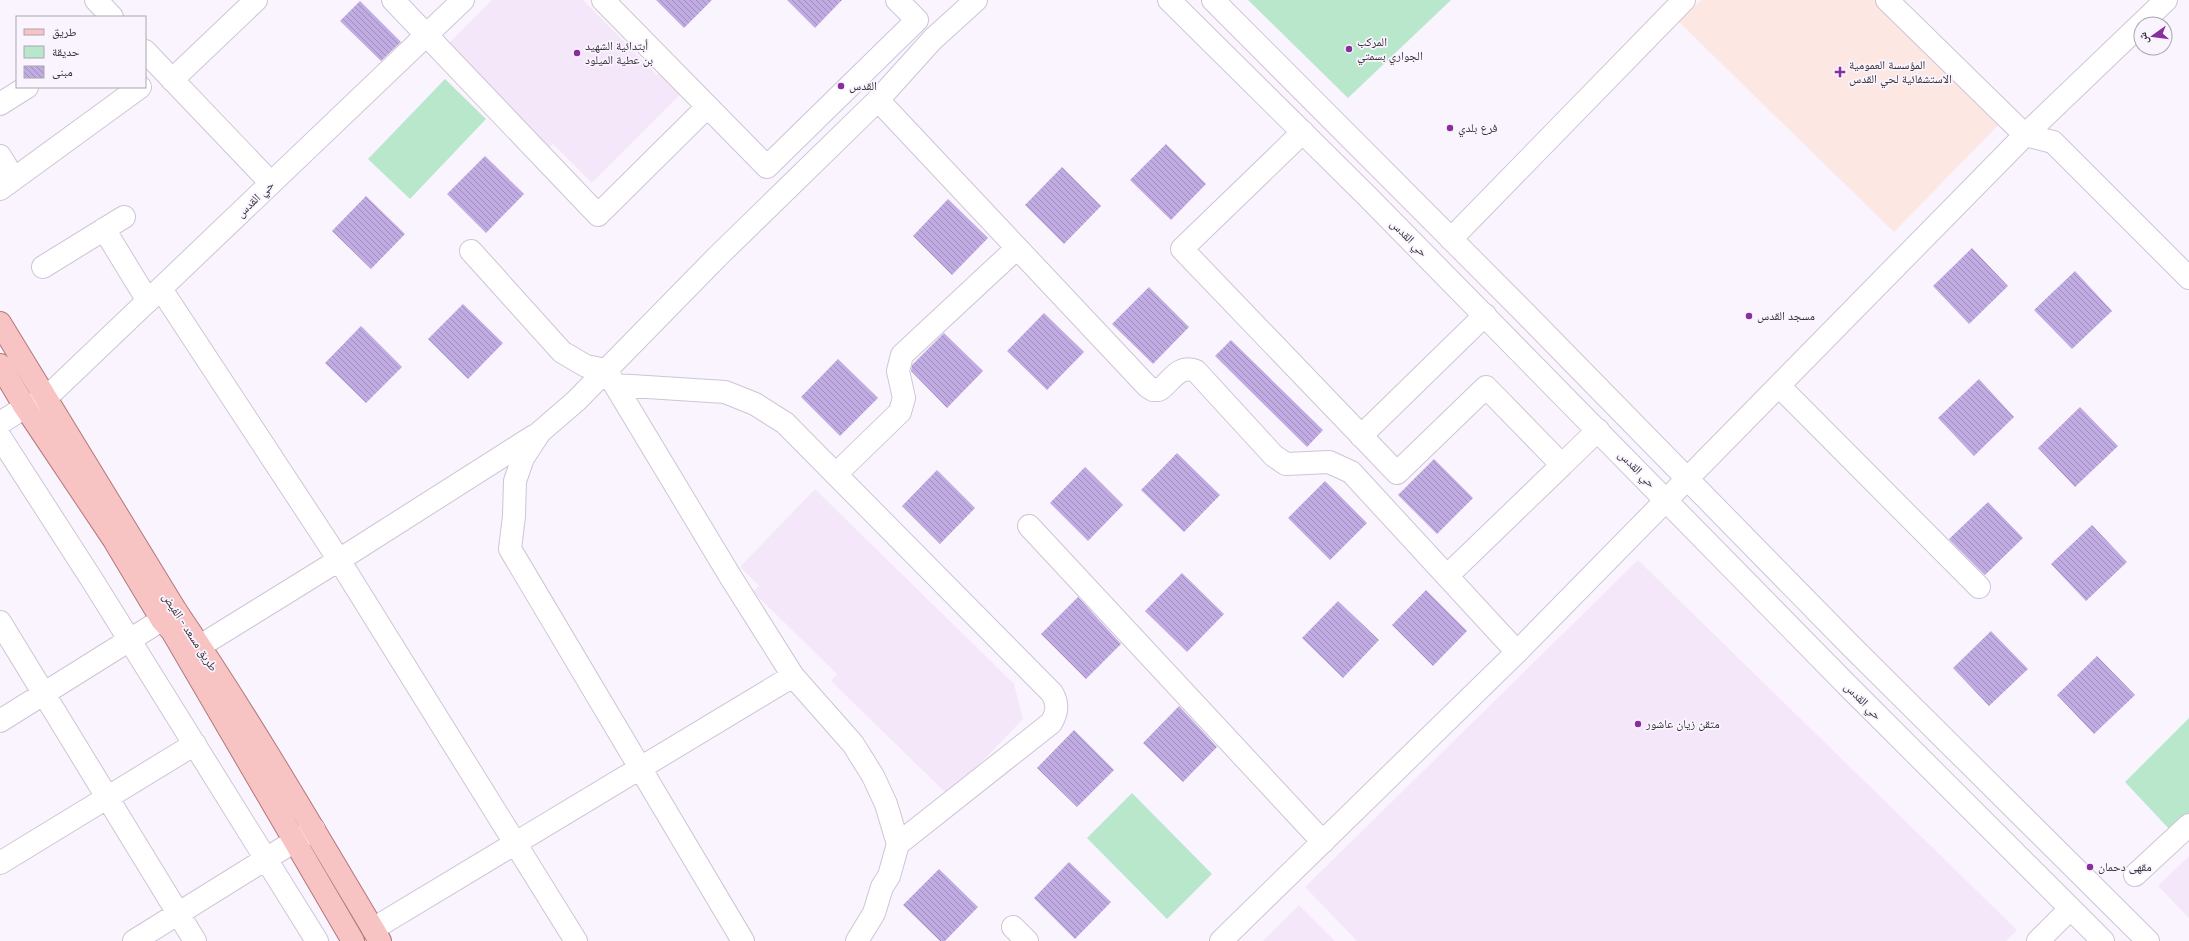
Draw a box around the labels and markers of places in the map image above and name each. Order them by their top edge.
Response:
place label: المركب الجواري بسمتي [1357,35,1423,66]
place label: أبتدائية الشهيد بن عطية الميلود [585,39,653,67]
marker: المركب الجواري بسمتي [1344,44,1354,54]
marker: أبتدائية الشهيد بن عطية الميلود [572,48,582,58]
place label: المؤسسة العمومية الاستشفائية لحي القدس [1849,58,1952,89]
marker: المؤسسة العمومية الاستشفائية لحي القدس [1834,66,1846,78]
place label: القدس [849,79,877,93]
marker: القدس [836,81,846,91]
place label: فرع بلدي [1458,121,1498,138]
marker: فرع بلدي [1445,123,1455,133]
place label: مسجد القدس [1757,309,1815,323]
marker: مسجد القدس [1744,311,1754,321]
place label: متقن زيان عاشور [1645,717,1720,731]
marker: متقن زيان عاشور [1633,719,1643,729]
place label: مقهى دحمان [2098,860,2152,874]
marker: مقهى دحمان [2085,862,2095,872]

